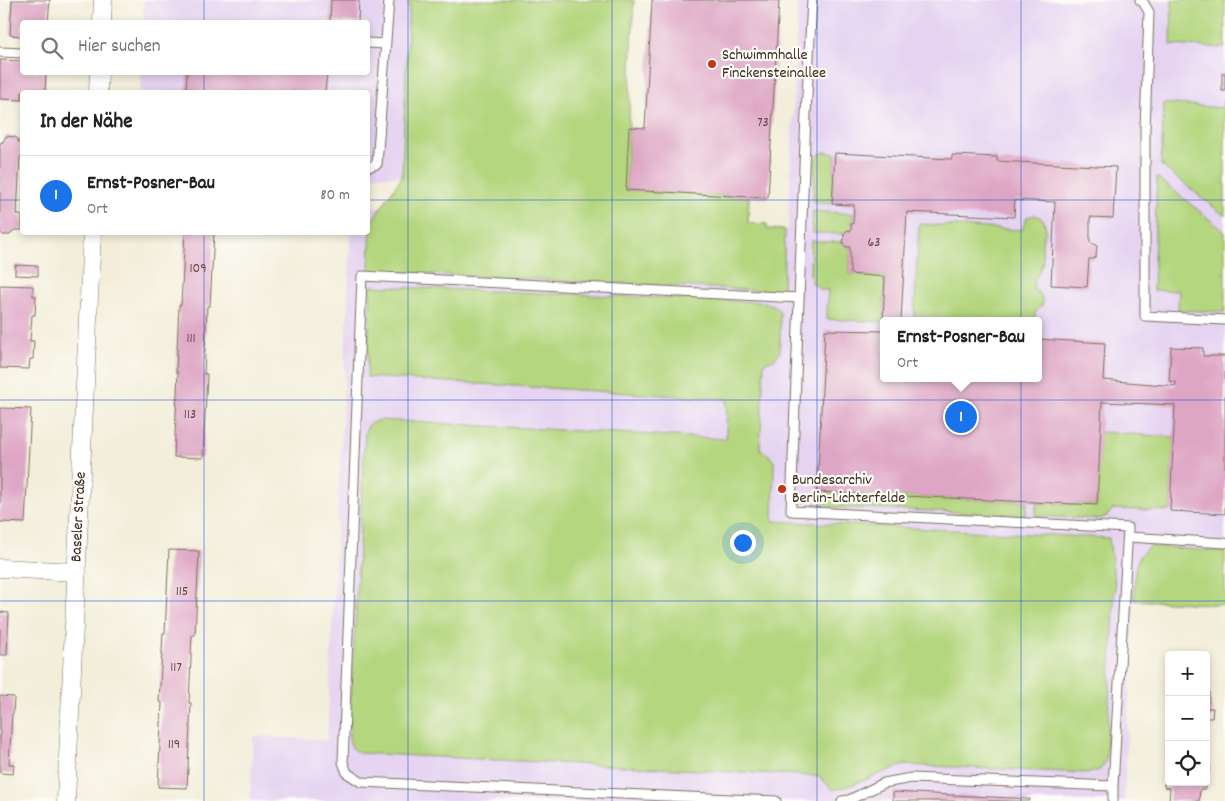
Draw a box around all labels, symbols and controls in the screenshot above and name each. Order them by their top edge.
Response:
search box [20,20,370,75]
icon: search [38,34,66,62]
text: Hier suchen [78,34,161,61]
place label: Schwimmhalle Finckensteinallee [722,44,826,85]
marker: Schwimmhalle Finckensteinallee [706,58,718,70]
text: In der Nähe [40,108,132,138]
house number: 73 [757,113,769,133]
text: Ernst-Posner-Bau [87,171,215,198]
text: 1 [54,184,58,207]
text: 80 m [320,184,350,207]
text: Ort [87,198,108,221]
house number: 63 [867,233,881,253]
house number: 109 [189,259,207,279]
popup [880,317,1042,382]
text: Ernst-Posner-Bau [897,325,1025,352]
house number: 111 [186,329,196,349]
text: Ort [897,352,918,375]
pin: 1 [945,398,977,436]
house number: 113 [184,405,196,425]
place label: Bundesarchiv Berlin-Lichterfelde [792,469,905,510]
street label: Baseler Straße [65,471,93,563]
marker: Bundesarchiv Berlin-Lichterfelde [776,483,788,495]
your location [730,530,756,556]
house number: 115 [176,582,188,602]
map controls [1165,651,1210,786]
button: + [1165,651,1210,696]
house number: 117 [170,658,182,678]
button: − [1165,696,1210,741]
house number: 119 [168,735,180,755]
button: locate [1165,741,1210,786]

